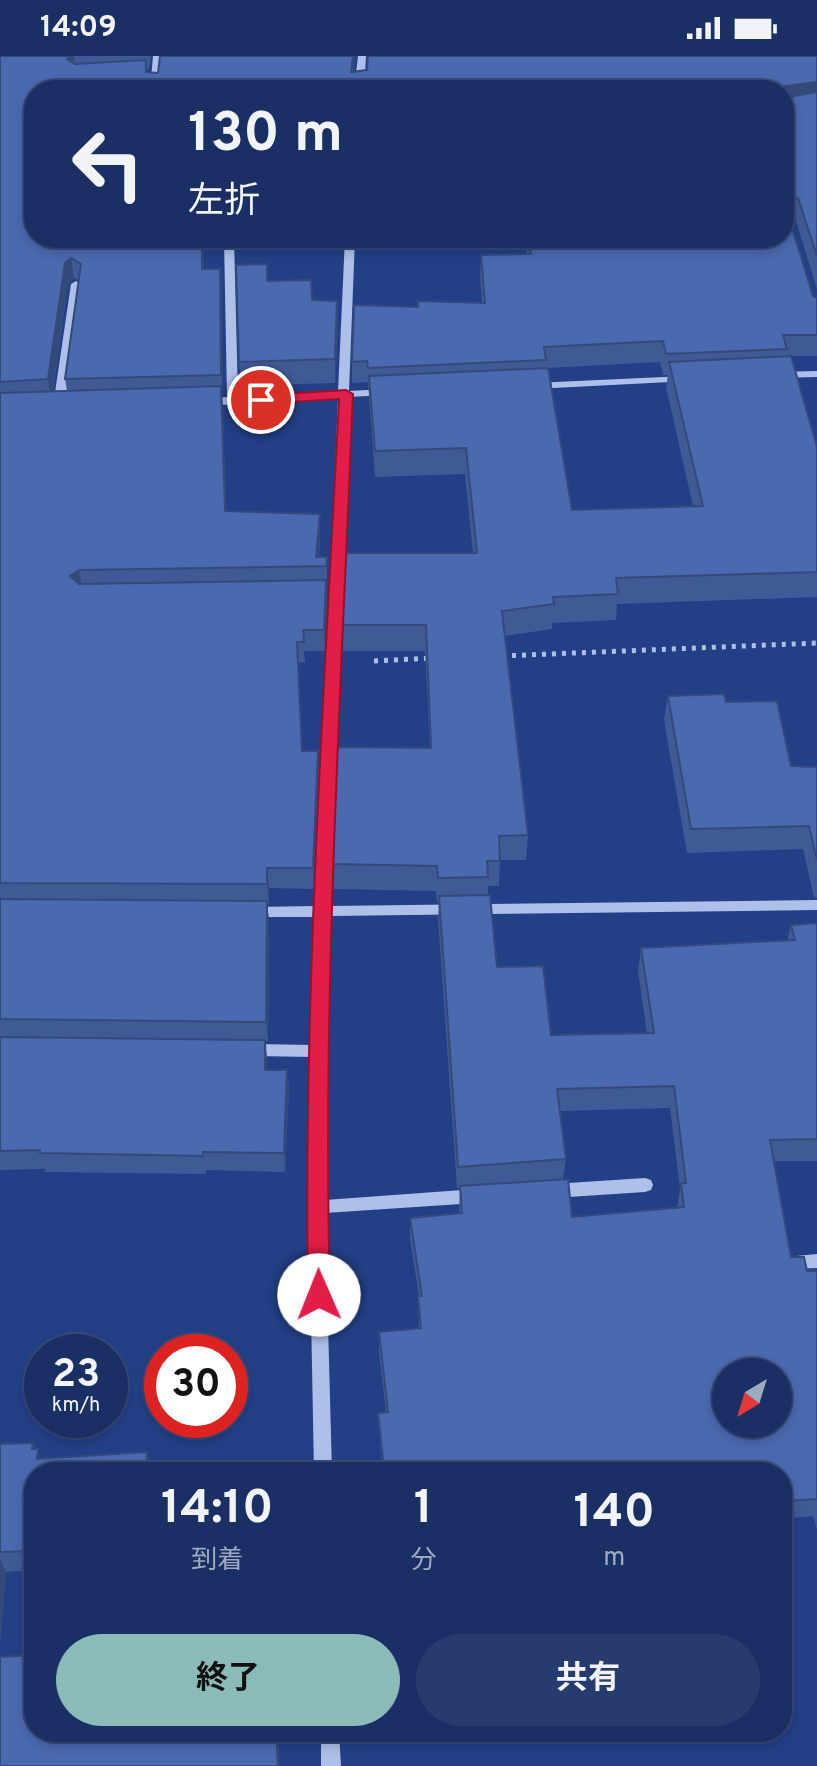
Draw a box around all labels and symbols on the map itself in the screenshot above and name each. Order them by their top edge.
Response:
pin [227,366,295,434]
position arrow [277,1253,361,1337]
speed limit sign: 30 [144,1334,248,1438]
north arrow [712,1358,792,1438]

